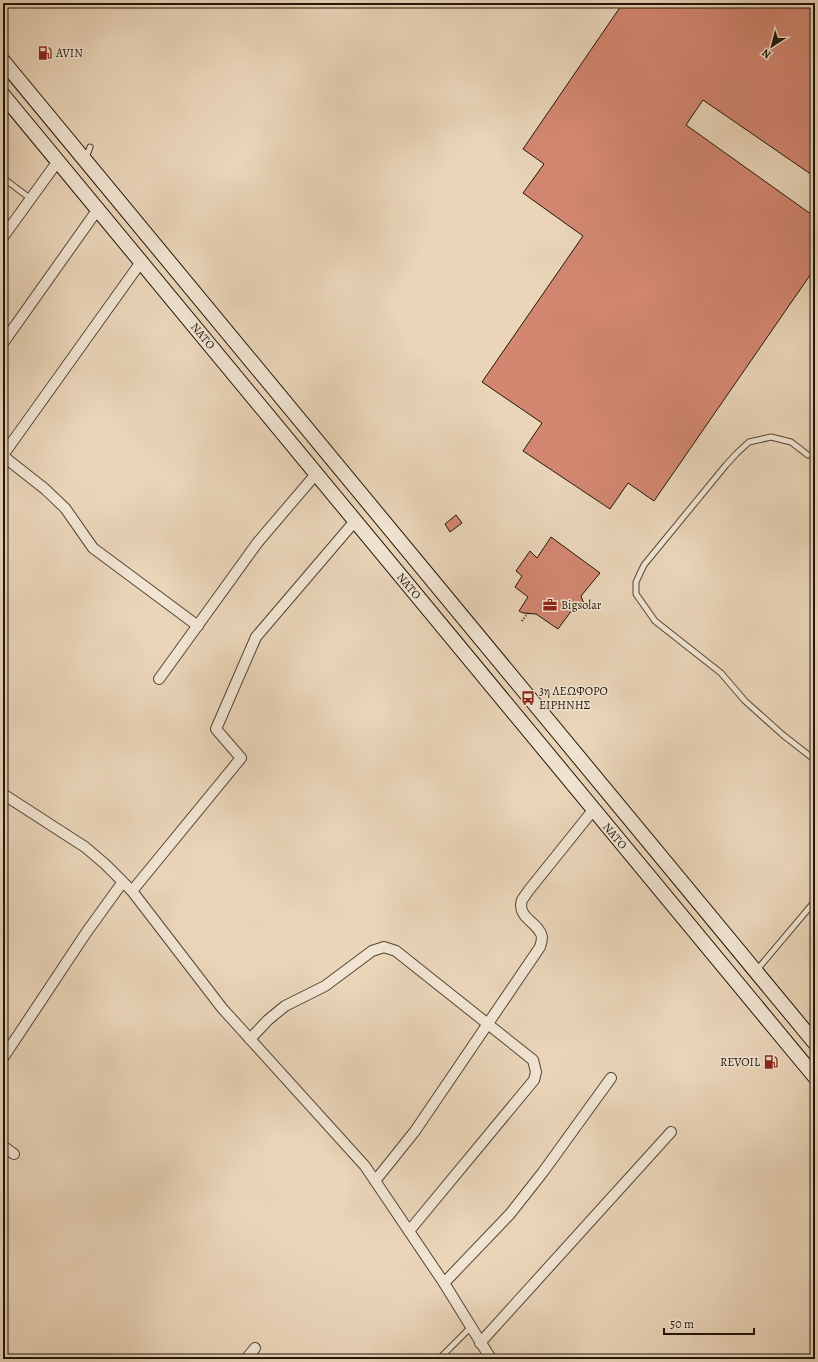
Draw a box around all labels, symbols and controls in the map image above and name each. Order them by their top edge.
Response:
north arrow [752,26,792,66]
fuel station icon: AVIN [37,45,53,61]
place label: AVIN [55,45,83,61]
text: N [759,45,774,62]
street label: ΝΑΤΟ [187,319,219,353]
street label: ΝΑΤΟ [393,569,425,603]
office icon: Bigsolar [542,597,558,613]
place label: Bigsolar [561,597,602,613]
place label: 3η ΛΕΩΦΟΡΟ ΕΙΡΗΝΗΣ [539,683,608,713]
bus stop icon: 3η ΛΕΩΦΟΡΟ ΕΙΡΗΝΗΣ [520,690,536,706]
street label: ΝΑΤΟ [599,819,631,853]
place label: REVOIL [720,1054,761,1070]
fuel station icon: REVOIL [763,1054,779,1070]
scale bar [664,1310,754,1336]
text: 50 m [670,1316,694,1332]

